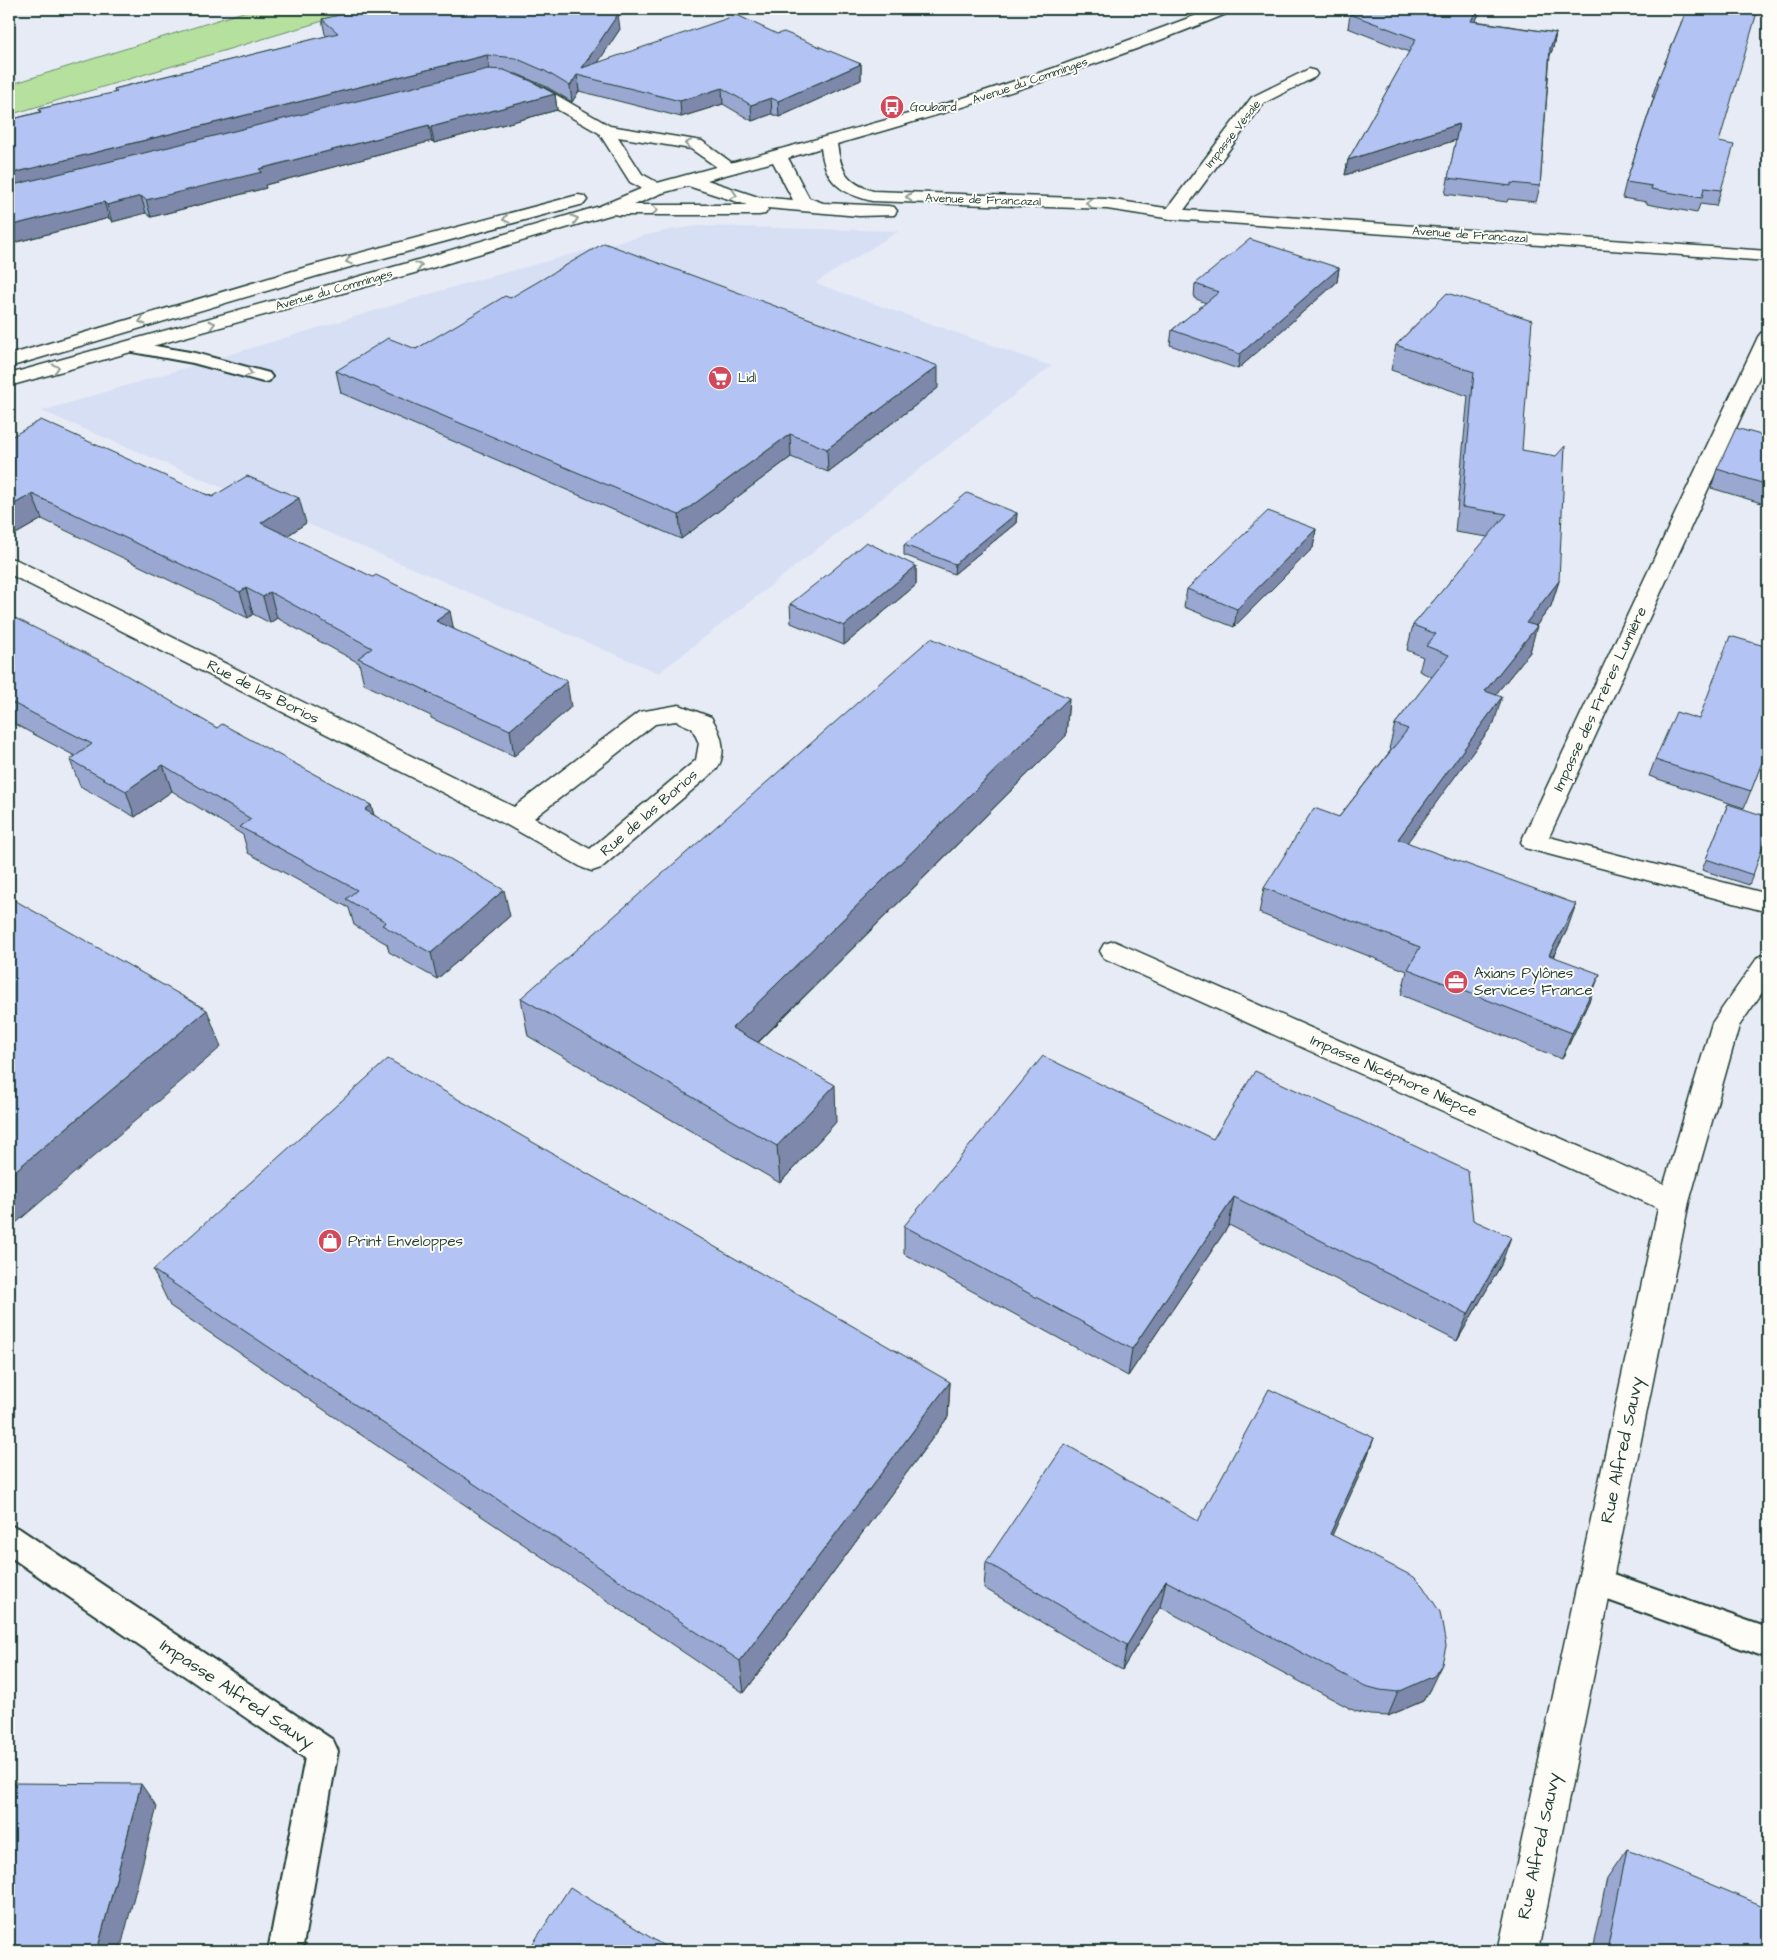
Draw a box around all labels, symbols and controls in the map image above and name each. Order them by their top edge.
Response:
street label: Avenue du Comminges [970,53,1090,110]
bus stop icon: Goubard [879,94,905,120]
street label: Impasse Vésale [1201,96,1265,171]
place label: Goubard [910,99,957,116]
one-way arrow [684,140,693,150]
one-way arrow [729,189,738,199]
street label: Avenue de Francazal [925,189,1041,211]
one-way arrow [905,192,913,203]
one-way arrow [1085,198,1093,209]
one-way arrow [651,205,659,215]
one-way arrow [501,213,510,224]
one-way arrow [570,215,579,225]
street label: Avenue de Francazal [1412,222,1529,248]
one-way arrow [345,256,354,266]
one-way arrow [415,261,423,271]
street label: Avenue du Comminges [273,265,395,316]
one-way arrow [139,315,147,325]
one-way arrow [208,320,216,330]
one-way arrow [51,363,59,373]
supermarket icon: Lidl [707,365,733,391]
one-way arrow [244,368,252,378]
place label: Lidl [738,370,756,387]
street label: Impasse des Frères Lumière [1548,603,1652,795]
street label: Rue de las Borios [203,655,323,730]
street label: Rue de las Borios [596,764,703,861]
place label: Axians Pylônes Services France [1474,963,1593,1001]
office icon: Axians Pylônes Services France [1443,969,1469,995]
street label: Impasse Nicéphore Niepce [1307,1030,1481,1122]
shop icon: Print Enveloppes [317,1228,343,1254]
place label: Print Enveloppes [348,1231,464,1252]
street label: Rue Alfred Sauvy [1594,1374,1651,1526]
street label: Impasse Alfred Sauvy [154,1633,319,1756]
street label: Rue Alfred Sauvy [1511,1770,1568,1922]

